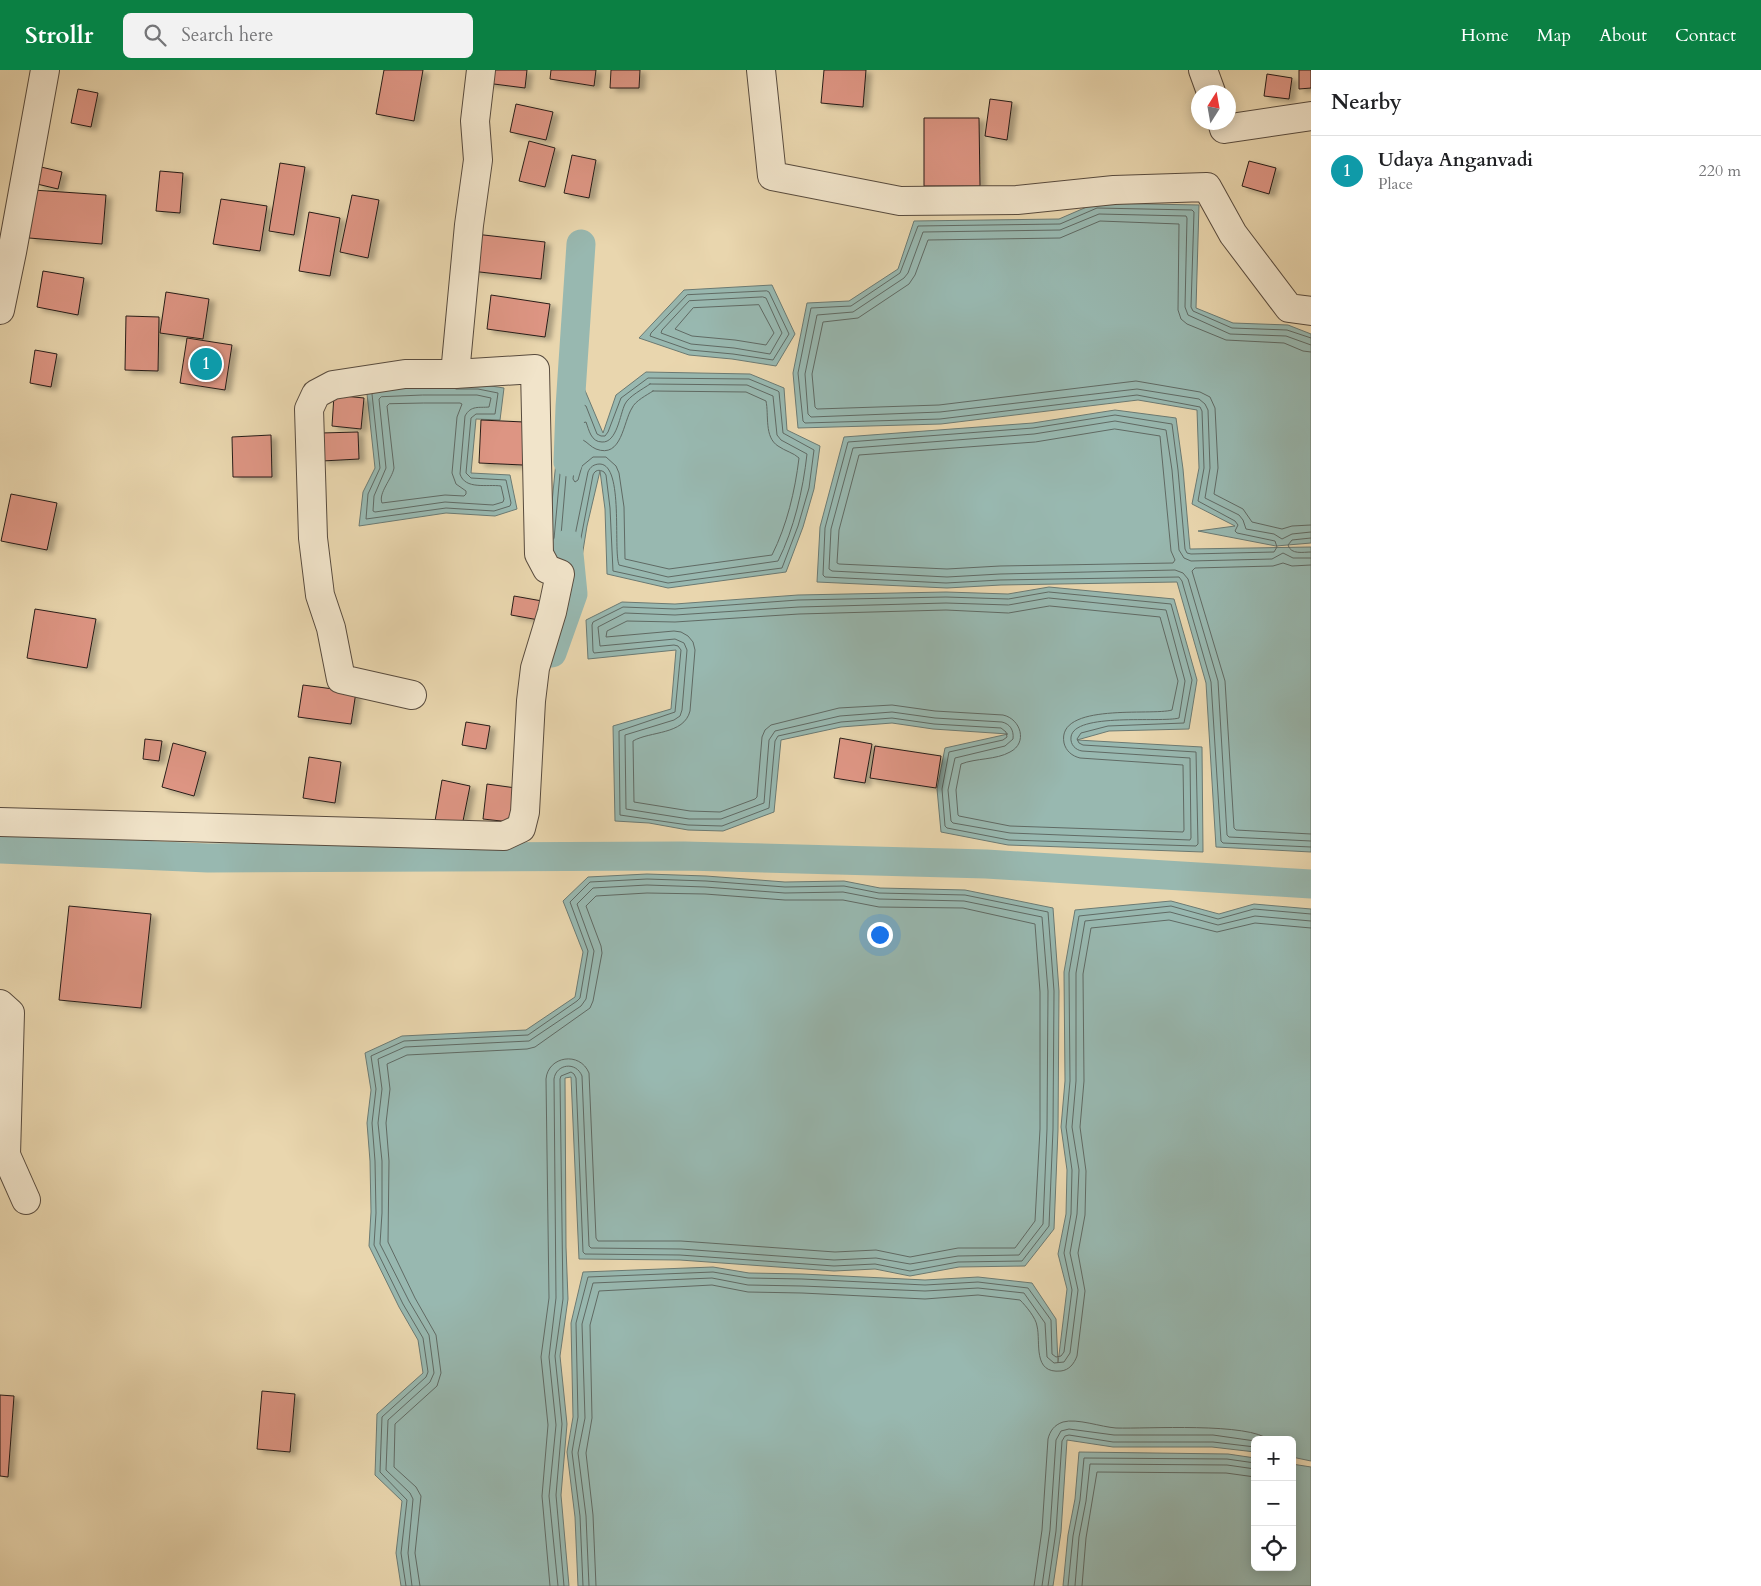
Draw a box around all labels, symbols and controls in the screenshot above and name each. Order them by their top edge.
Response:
search box [123,13,473,58]
text: Strollr [25,19,93,52]
icon: search [141,21,169,49]
text: Search here [181,22,273,48]
text: Home [1461,23,1509,48]
text: Map [1537,23,1571,48]
text: About [1599,23,1647,48]
text: Contact [1675,23,1736,48]
north arrow [1191,85,1236,130]
text: Nearby [1331,88,1402,117]
text: Udaya Anganvadi [1378,147,1533,173]
text: 1 [1343,160,1351,182]
text: 220 m [1699,160,1741,182]
text: Place [1378,173,1413,195]
pin: 1 [190,345,222,383]
your location [867,922,893,948]
map controls [1251,1436,1296,1571]
button: + [1251,1436,1296,1481]
button: − [1251,1481,1296,1526]
button: locate [1251,1526,1296,1571]

